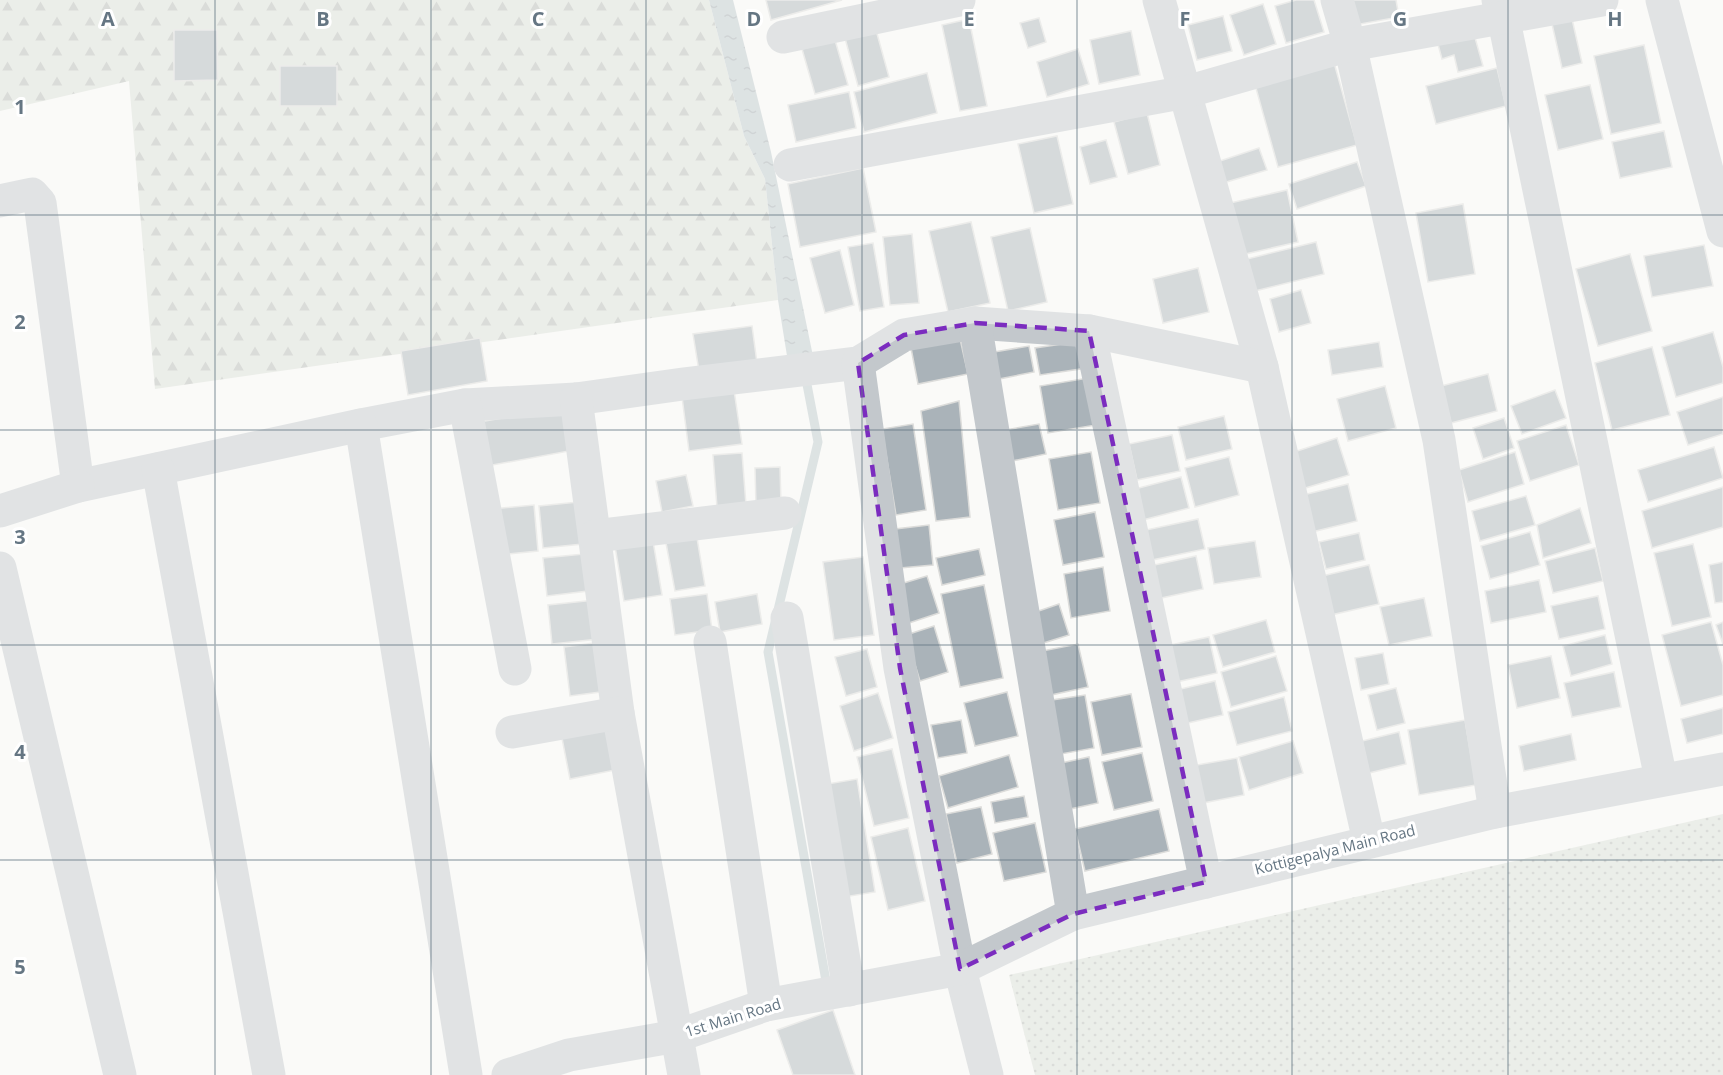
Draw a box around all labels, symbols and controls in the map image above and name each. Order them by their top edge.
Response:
text: A [101,5,115,32]
text: B [316,5,330,32]
text: C [532,5,545,32]
text: D [747,5,761,32]
text: E [963,5,975,32]
text: F [1180,5,1190,32]
text: G [1393,5,1407,32]
text: H [1607,5,1623,32]
text: 1 [14,93,26,120]
text: 2 [14,308,26,335]
text: 3 [14,523,26,550]
text: 4 [14,738,26,765]
street label: Kottigepalya Main Road [1252,819,1417,879]
text: 5 [14,953,26,980]
street label: 1st Main Road [682,993,783,1041]

